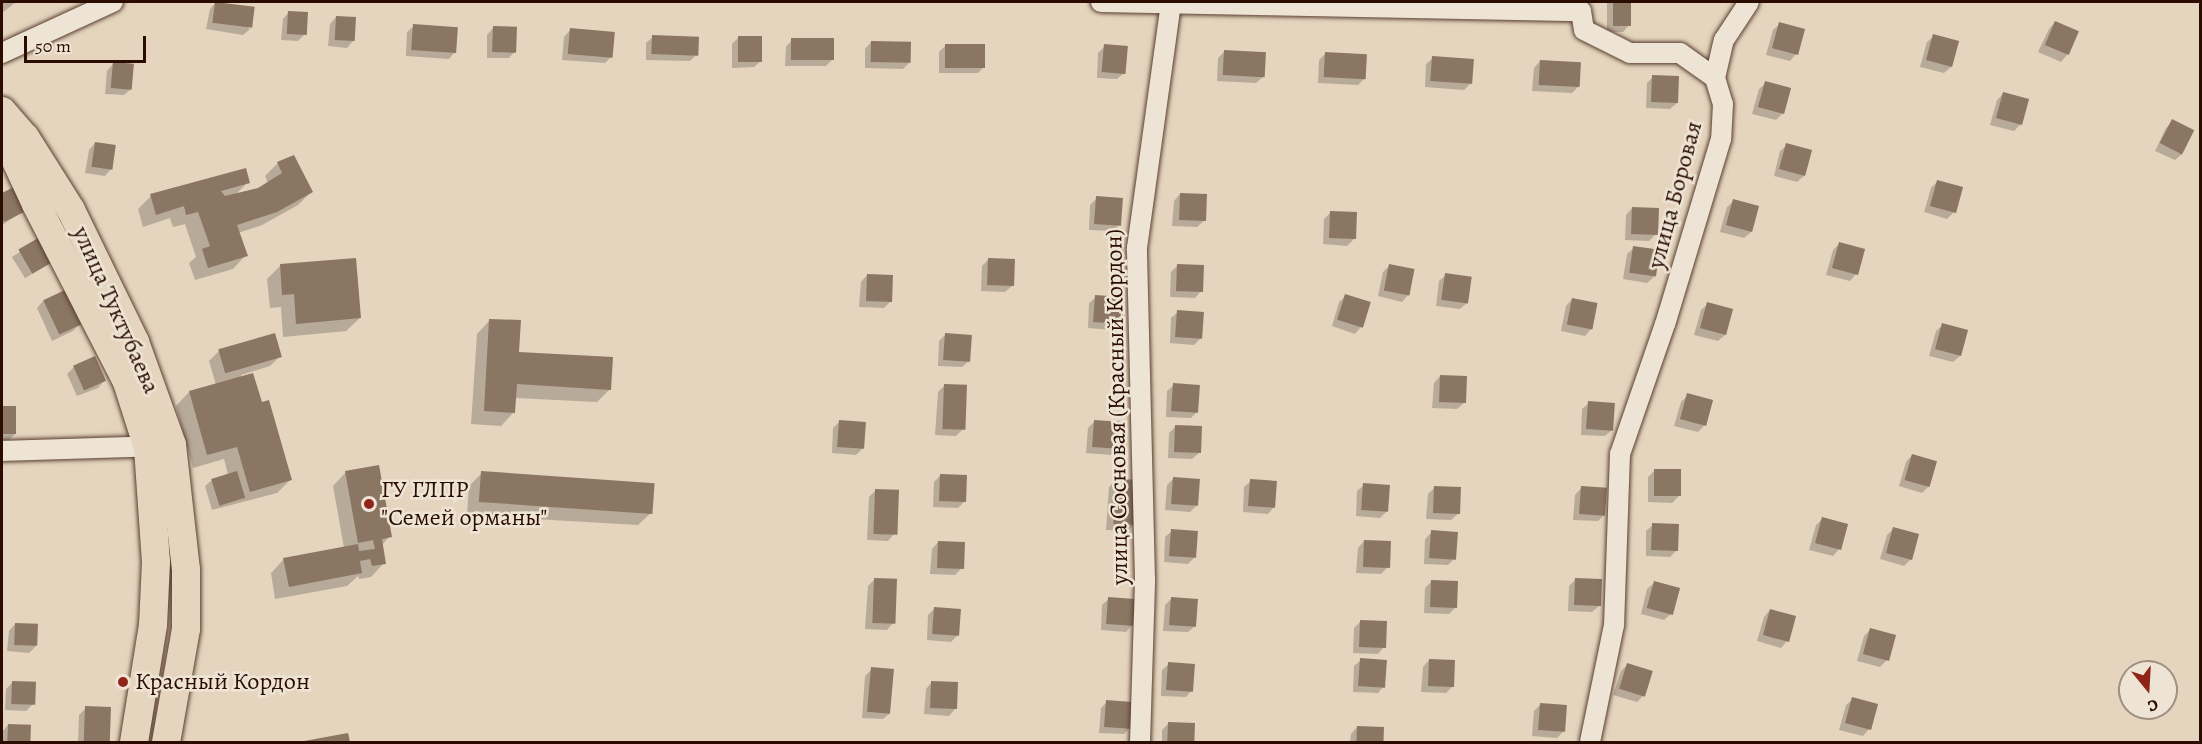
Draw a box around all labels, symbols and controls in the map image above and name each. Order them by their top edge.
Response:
scale bar [27,24,148,62]
text: 50 m [35,34,71,58]
street label: улица Боровая [1642,118,1708,272]
street label: улица Туктубаева [66,222,166,398]
street label: улица Сосновая (Красный Кордон) [1099,229,1135,585]
place label: ГУ ГЛПР "Семей орманы" [381,476,547,532]
marker: ГУ ГЛПР "Семей орманы" [362,497,376,511]
north arrow [2118,660,2178,720]
place label: Красный Кордон [135,668,310,696]
marker: Красный Кордон [116,675,130,689]
text: С [2145,693,2161,717]

